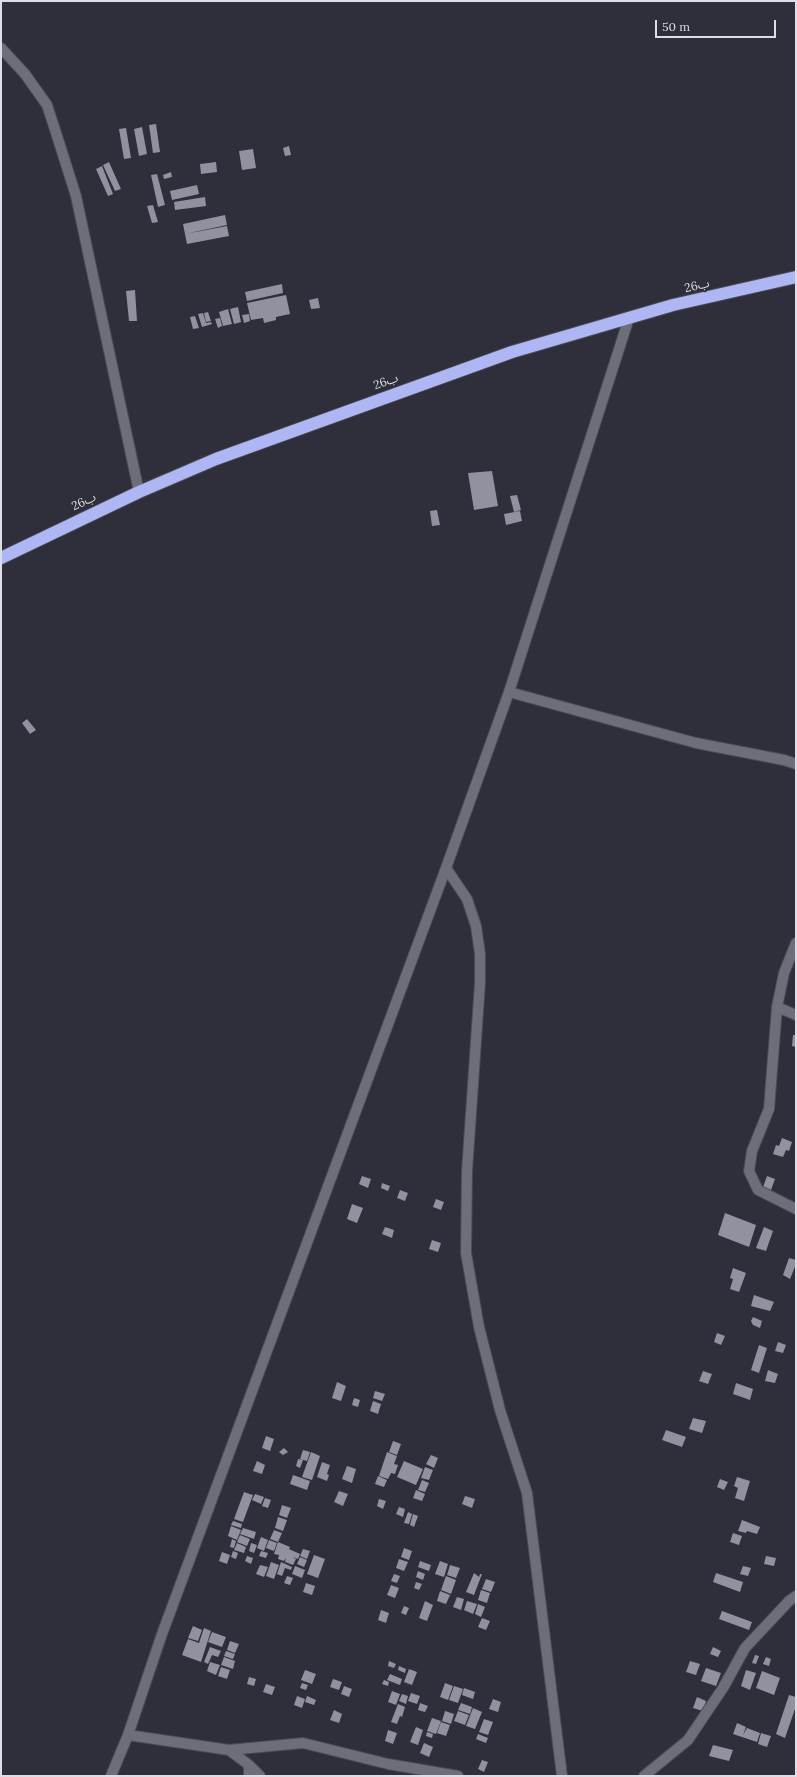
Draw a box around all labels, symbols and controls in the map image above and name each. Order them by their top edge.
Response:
scale bar [657,12,778,38]
text: 50 m [662,19,690,34]
street label: 26ب [683,276,711,296]
street label: 26ب [372,371,400,393]
street label: 26ب [69,490,99,514]

